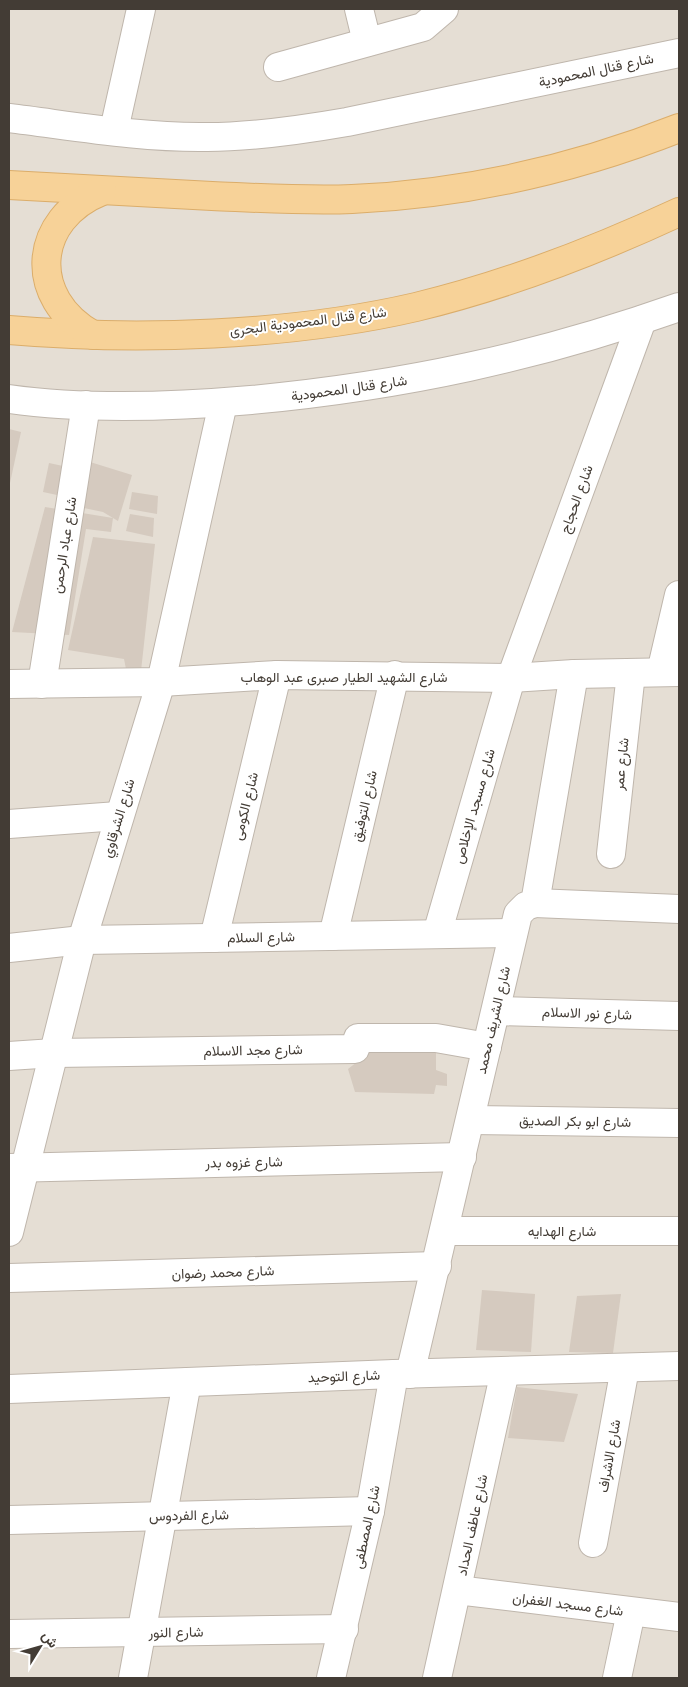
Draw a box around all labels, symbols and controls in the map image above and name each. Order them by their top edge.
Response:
street label: شارع قنال المحمودية [537,50,656,93]
street label: شارع قنال المحمودية البحرى [229,303,388,342]
street label: شارع قنال المحمودية [290,372,409,407]
street label: شارع الحجاج [556,463,599,536]
street label: شارع عباد الرحمن [48,496,82,595]
street label: شارع الشهيد الطيار صبرى عبد الوهاب [240,669,448,688]
street label: شارع عمر [610,737,635,792]
street label: شارع مسجد الإخلاص [450,747,501,866]
street label: شارع التوفيق [348,769,383,844]
street label: شارع الكومى [229,770,264,842]
street label: شارع الشرقاوي [98,777,141,861]
street label: شارع السلام [227,928,295,949]
street label: شارع الشريف محمد [473,964,516,1076]
street label: شارع نور الاسلام [542,1003,632,1026]
street label: شارع مجد الاسلام [203,1041,303,1062]
street label: شارع ابو بكر الصديق [519,1112,631,1133]
street label: شارع غزوه بدر [204,1153,283,1174]
street label: شارع الهدايه [528,1223,596,1242]
street label: شارع محمد رضوان [171,1262,275,1285]
street label: شارع التوحيد [308,1367,381,1388]
street label: شارع الاشراف [595,1418,626,1494]
street label: شارع عاطف الحداد [453,1473,493,1578]
street label: شارع المصطفى [349,1484,386,1571]
street label: شارع الفردوس [149,1506,229,1527]
street label: شارع مسجد الغفران [511,1589,624,1622]
north arrow [15,1622,65,1672]
street label: شارع النور [147,1624,204,1643]
text: ش [38,1628,62,1651]

